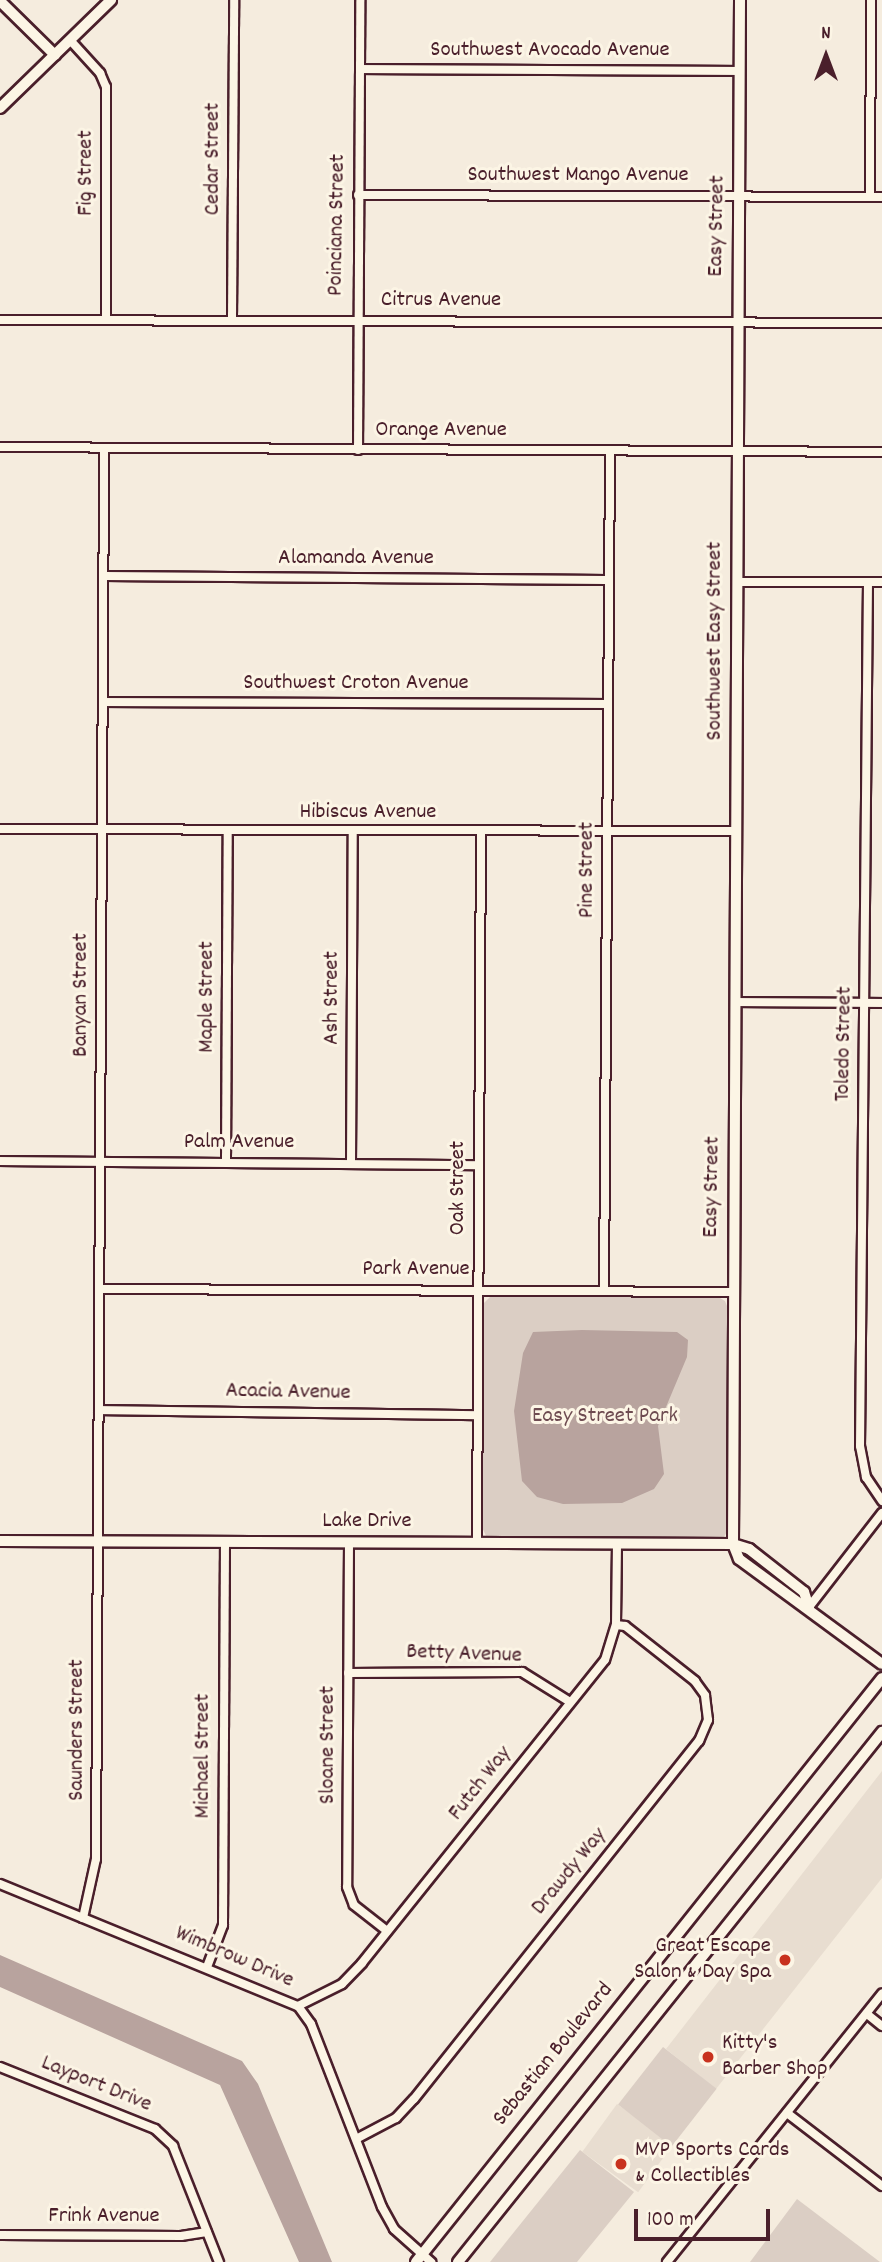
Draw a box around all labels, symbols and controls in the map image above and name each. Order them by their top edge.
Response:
north arrow [791,21,861,91]
text: N [821,21,831,48]
street label: Southwest Avocado Avenue [430,37,670,65]
street label: Cedar Street [200,103,228,215]
street label: Fig Street [73,130,101,216]
street label: Poinciana Street [323,154,353,296]
street label: Southwest Mango Avenue [467,162,689,190]
street label: Easy Street [703,175,733,277]
street label: Citrus Avenue [381,287,501,315]
street label: Orange Avenue [375,417,507,445]
street label: Southwest Easy Street [702,541,730,741]
street label: Alamanda Avenue [278,545,434,573]
street label: Southwest Croton Avenue [243,670,469,698]
street label: Hibiscus Avenue [300,799,436,827]
street label: Pine Street [574,822,602,918]
street label: Banyan Street [68,933,96,1057]
street label: Maple Street [194,941,222,1053]
street label: Ash Street [319,951,347,1045]
street label: Toledo Street [830,986,860,1102]
street label: Palm Avenue [184,1129,294,1157]
street label: Easy Street [698,1136,728,1238]
street label: Oak Street [445,1141,473,1235]
street label: Park Avenue [362,1256,470,1284]
street label: Acacia Avenue [225,1378,351,1408]
park label: Easy Street Park [532,1403,678,1431]
street label: Lake Drive [322,1508,412,1536]
street label: Betty Avenue [406,1639,522,1671]
street label: Saunders Street [64,1659,92,1801]
street label: Sloane Street [315,1686,343,1804]
street label: Michael Street [190,1693,218,1819]
street label: Futch Way [443,1741,519,1827]
street label: Drawdy Way [526,1823,614,1921]
street label: Wimbrow Drive [170,1921,298,1995]
place label: Great Escape Salon & Day Spa [634,1933,771,1987]
marker: Great Escape Salon & Day Spa [777,1952,793,1968]
street label: Sebastian Boulevard [488,1978,620,2132]
place label: Kitty's Barber Shop [722,2030,828,2084]
marker: Kitty's Barber Shop [700,2049,716,2065]
street label: Layport Drive [37,2050,155,2120]
place label: MVP Sports Cards & Collectibles [635,2137,789,2191]
marker: MVP Sports Cards & Collectibles [613,2156,629,2172]
scale bar [637,2196,774,2240]
street label: Frink Avenue [48,2203,160,2231]
text: 100 m [647,2206,694,2236]

